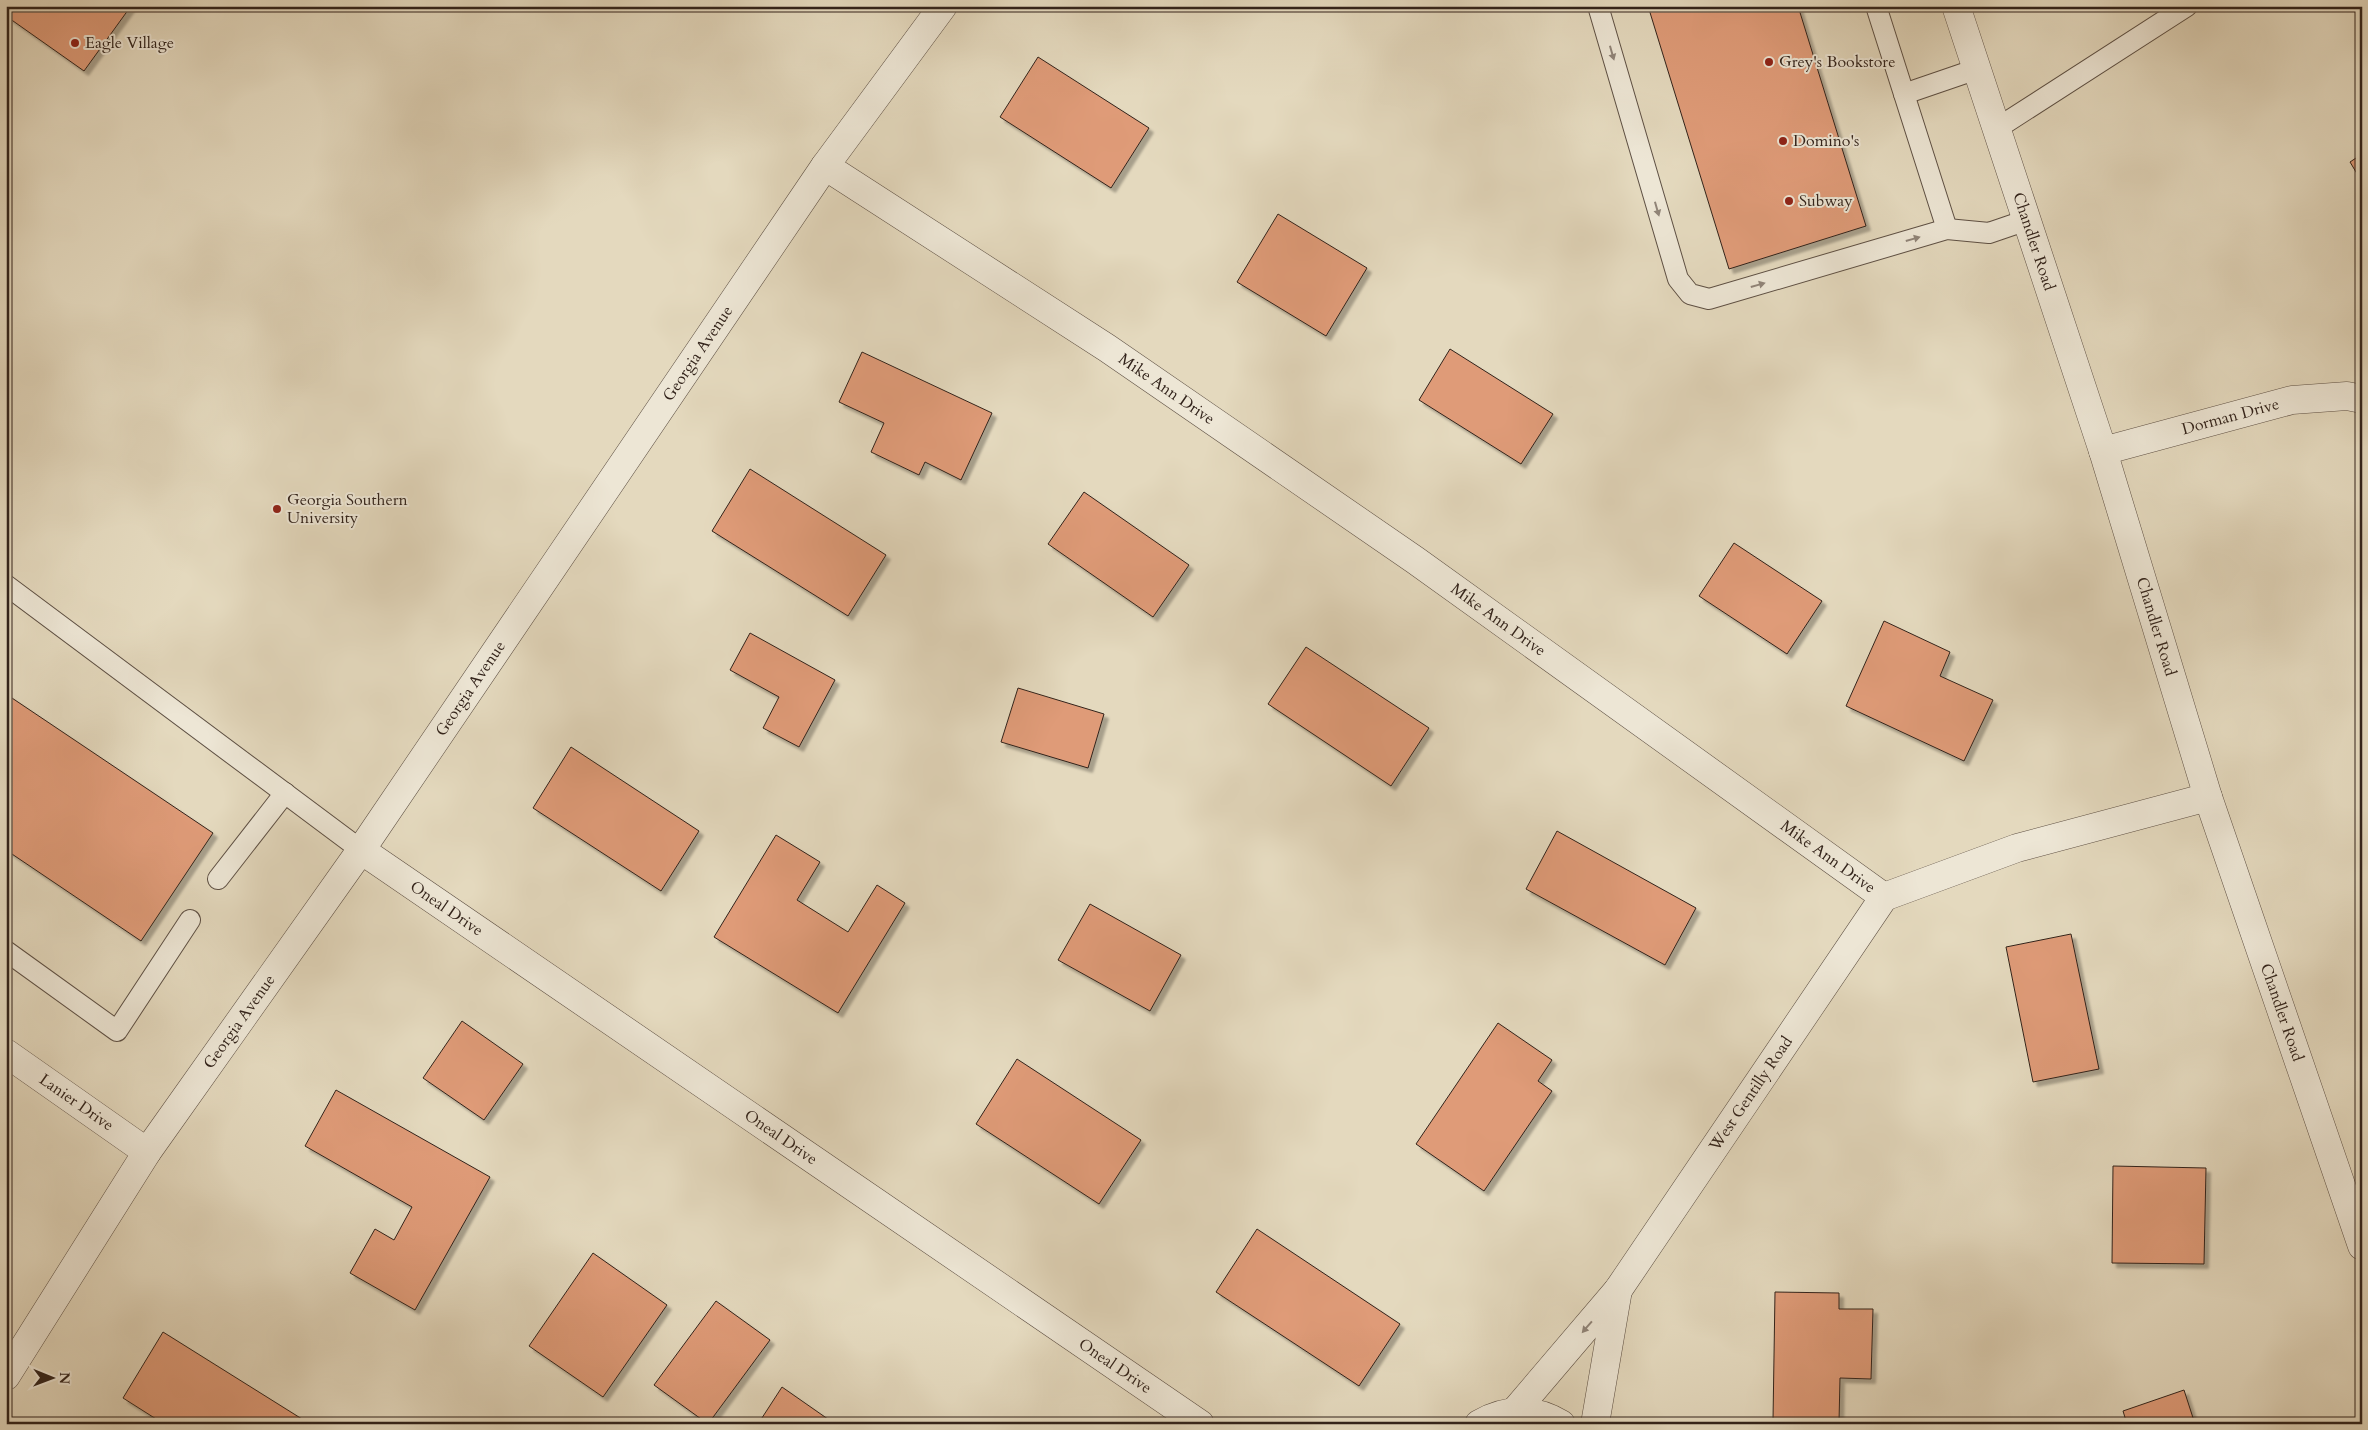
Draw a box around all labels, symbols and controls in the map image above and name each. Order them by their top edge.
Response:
place label: Eagle Village [85,32,174,54]
marker: Eagle Village [69,37,81,49]
one-way arrow [1608,46,1616,61]
place label: Grey's Bookstore [1779,51,1895,73]
marker: Grey's Bookstore [1763,56,1775,68]
place label: Domino's [1793,130,1859,152]
marker: Domino's [1777,135,1789,147]
place label: Subway [1799,190,1853,212]
street label: Chandler Road [2007,190,2060,294]
marker: Subway [1783,195,1795,207]
one-way arrow [1654,202,1662,217]
one-way arrow [1906,235,1921,243]
one-way arrow [1750,280,1765,288]
street label: Georgia Avenue [658,301,738,406]
street label: Mike Ann Drive [1114,348,1219,430]
street label: Dorman Drive [2179,393,2282,440]
place label: Georgia Southern University [287,489,408,529]
marker: Georgia Southern University [271,503,283,515]
street label: Chandler Road [2131,574,2182,679]
street label: Mike Ann Drive [1446,578,1550,661]
street label: Georgia Avenue [430,637,511,741]
street label: Mike Ann Drive [1776,815,1880,898]
street label: Oneal Drive [406,876,487,941]
street label: Chandler Road [2255,961,2309,1065]
street label: Georgia Avenue [198,970,280,1073]
street label: West Gentilly Road [1704,1031,1798,1156]
street label: Lanier Drive [35,1069,118,1136]
street label: Oneal Drive [740,1104,822,1170]
one-way arrow [1581,1320,1592,1333]
street label: Oneal Drive [1074,1333,1156,1399]
north arrow [28,1352,78,1402]
text: N [55,1372,74,1384]

